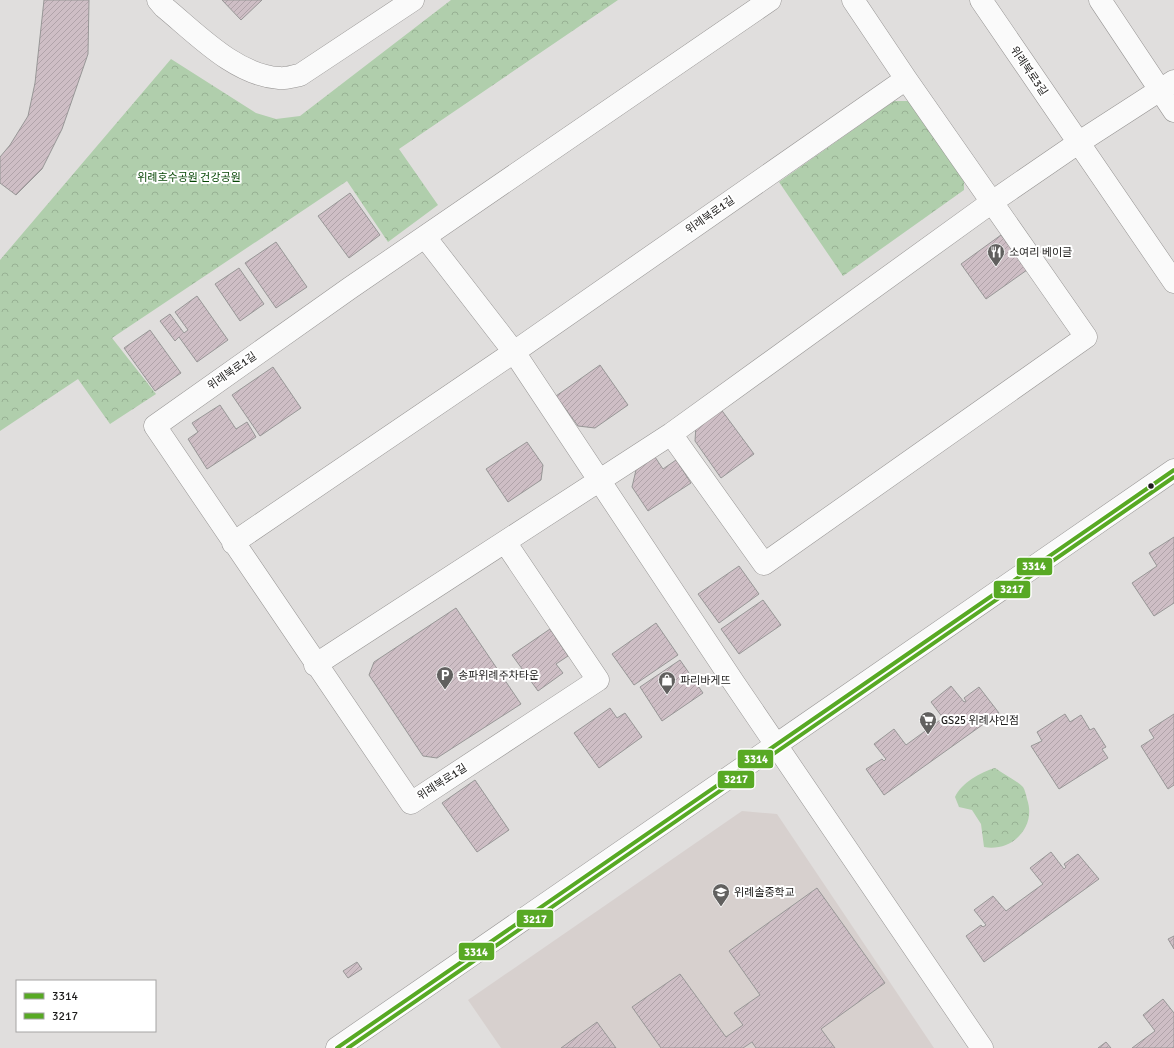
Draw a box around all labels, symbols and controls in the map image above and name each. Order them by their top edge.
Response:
street label: 위례북로3길 [1008,44,1050,98]
park label: 위례호수공원 건강공원 [137,171,241,184]
street label: 위례북로1길 [683,193,737,237]
restaurant icon: 소여리 베이글 [986,242,1006,267]
place label: 소여리 베이글 [1009,246,1072,259]
street label: 위례북로1길 [205,349,259,393]
unlabelled marker [1146,481,1156,491]
line badge: 3314 [1016,557,1053,576]
text: 3314 [1022,560,1046,573]
line badge: 3217 [993,580,1031,599]
text: 3217 [1000,583,1024,596]
parking icon: 송파위례주차타운 [435,665,455,690]
place label: 송파위례주차타운 [458,669,539,682]
shop icon: 파리바게뜨 [657,670,677,695]
place label: 파리바게뜨 [680,674,731,687]
supermarket icon: GS25 위례샤인점 [918,710,938,735]
place label: GS25 위례샤인점 [941,714,1019,727]
line badge: 3314 [737,749,774,769]
text: 3314 [744,753,768,766]
street label: 위례북로1길 [415,761,469,803]
line badge: 3217 [717,770,755,789]
text: 3217 [724,773,748,786]
school or university icon: 위례솔중학교 [711,882,731,907]
place label: 위례솔중학교 [734,886,795,899]
line badge: 3217 [516,909,554,928]
text: 3217 [523,913,547,926]
line badge: 3314 [458,942,495,961]
text: 3314 [464,946,488,959]
legend [16,980,156,1032]
text: 3314 [52,989,78,1004]
text: 3217 [52,1009,78,1024]

